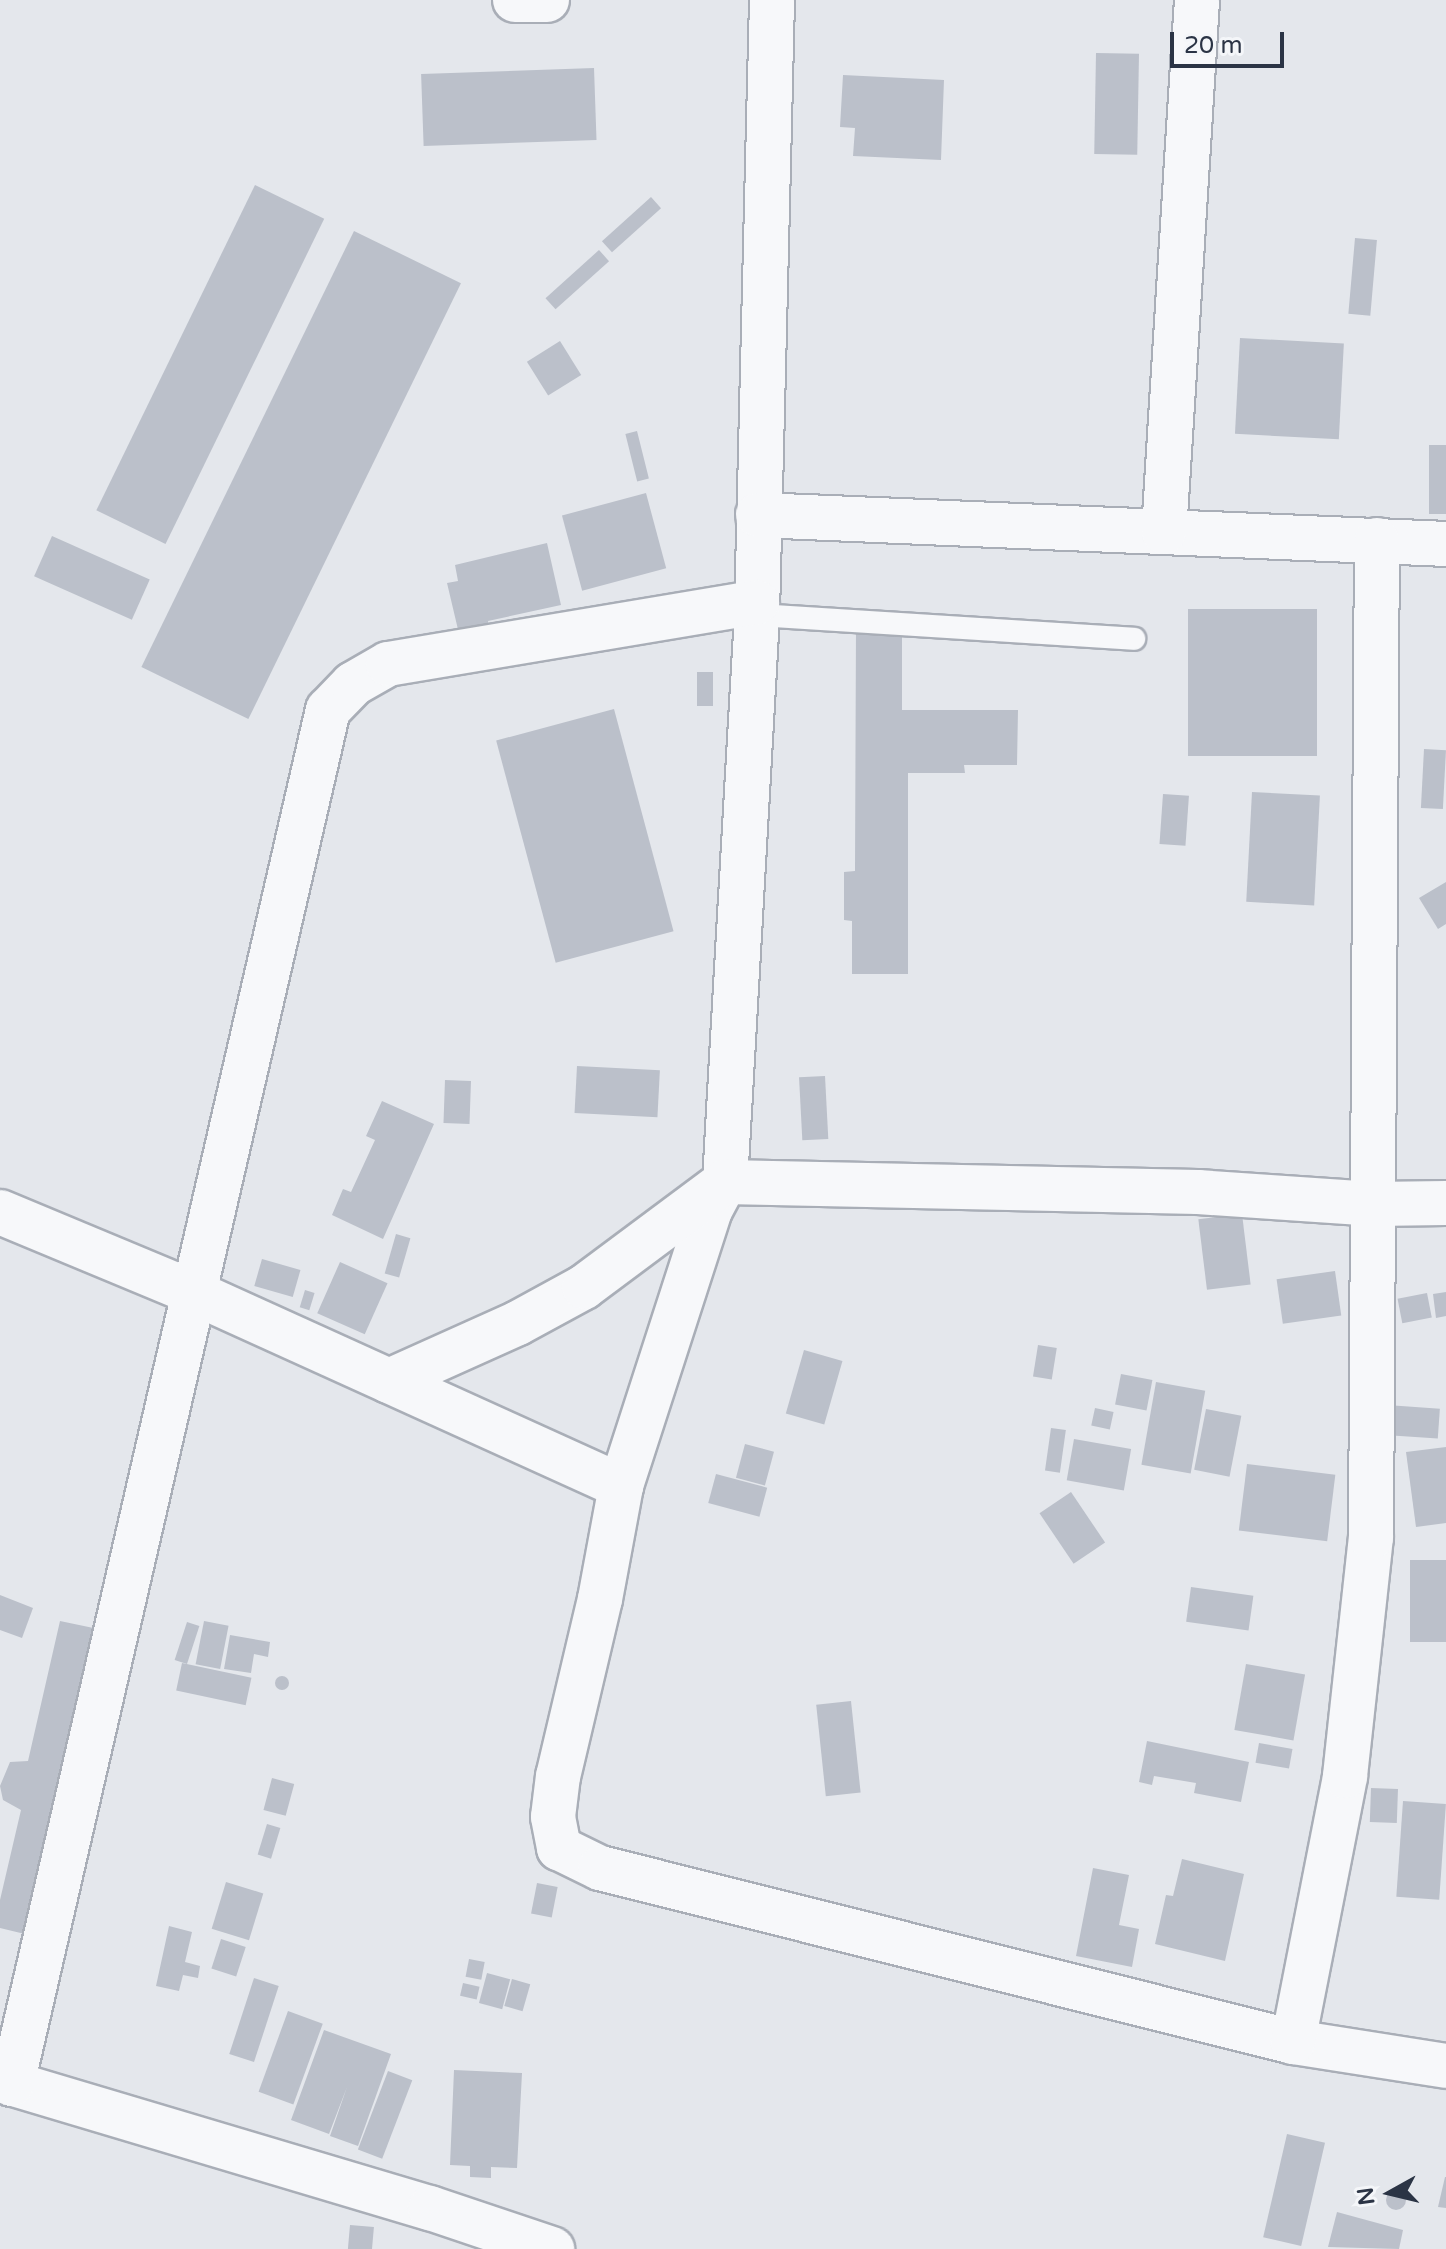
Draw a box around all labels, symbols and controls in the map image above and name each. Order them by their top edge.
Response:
scale bar [1174,16,1288,66]
text: 20 m [1184,31,1242,60]
north arrow [1350,2153,1430,2233]
text: N [1352,2186,1380,2207]

